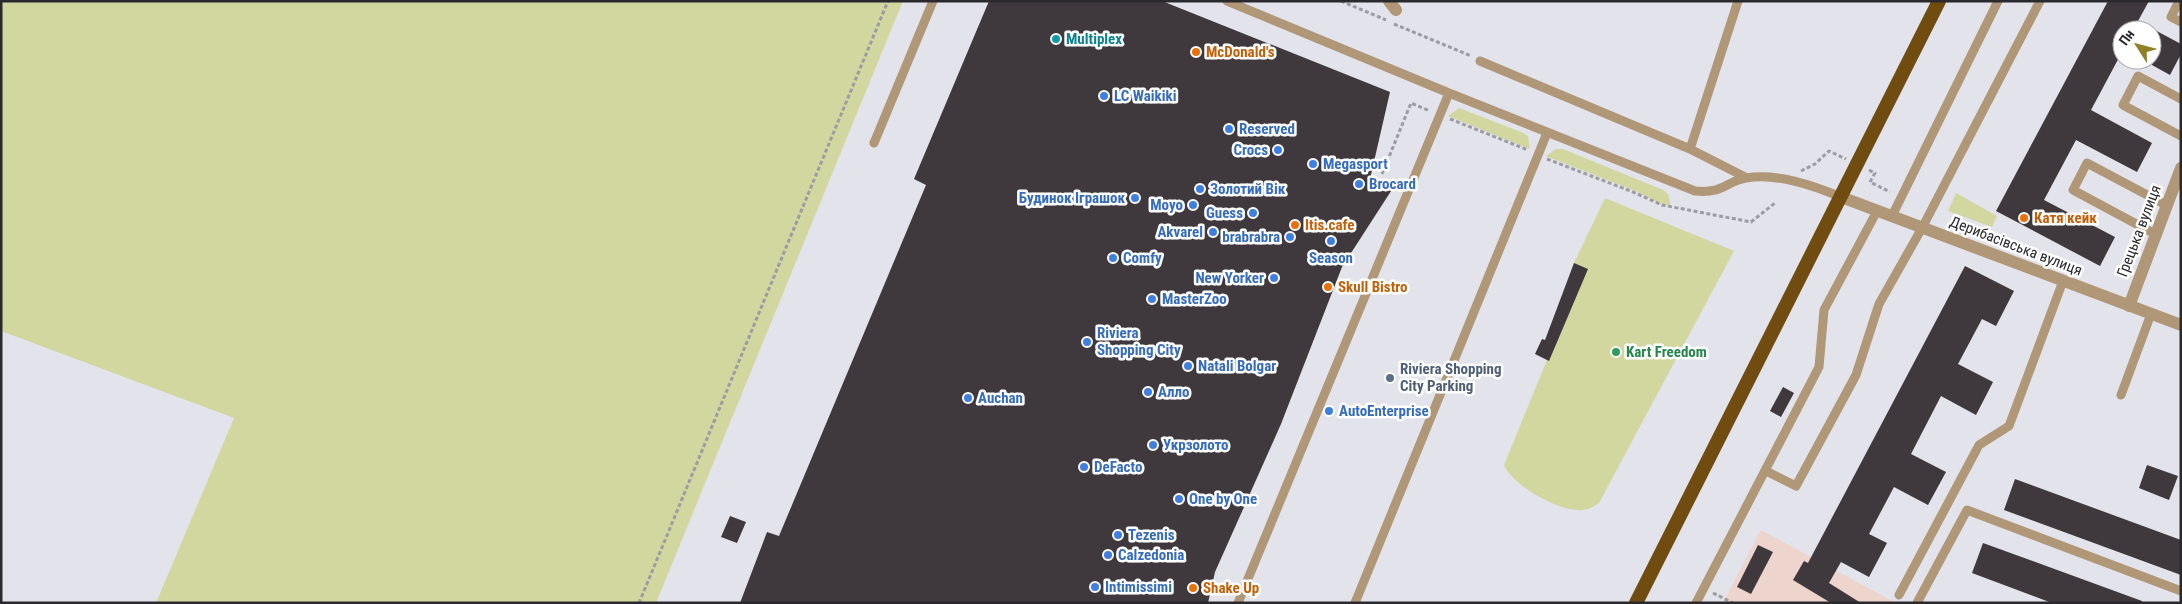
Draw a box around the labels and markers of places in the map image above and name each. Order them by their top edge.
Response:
place label: Multiplex [1066,30,1122,48]
marker: Multiplex [1050,33,1062,45]
place label: McDonald's [1206,43,1275,61]
marker: McDonald's [1190,46,1202,58]
place label: LC Waikiki [1114,87,1176,105]
marker: LC Waikiki [1098,90,1110,102]
place label: Reserved [1239,120,1295,138]
marker: Reserved [1223,123,1235,135]
place label: Crocs [1234,141,1268,159]
marker: Crocs [1272,144,1284,156]
place label: Megasport [1323,155,1388,173]
marker: Megasport [1307,158,1319,170]
place label: Brocard [1369,175,1416,193]
marker: Brocard [1353,178,1365,190]
place label: Золотий Вік [1210,180,1286,198]
marker: Золотий Вік [1194,183,1206,195]
place label: Будинок Іграшок [1019,189,1125,207]
marker: Будинок Іграшок [1129,192,1141,204]
place label: Moyo [1150,196,1183,214]
marker: Moyo [1187,199,1199,211]
place label: Guess [1206,204,1243,222]
marker: Guess [1247,207,1259,219]
place label: Катя кейк [2034,209,2097,227]
marker: Катя кейк [2018,212,2030,224]
place label: Itis.cafe [1305,216,1354,234]
marker: Itis.cafe [1289,219,1301,231]
place label: Akvarel [1157,223,1203,241]
marker: Akvarel [1207,226,1219,238]
place label: brabrabra [1222,228,1280,246]
marker: brabrabra [1284,231,1296,243]
marker: Season [1325,235,1337,247]
place label: Comfy [1123,249,1162,267]
place label: Season [1309,249,1353,267]
marker: Comfy [1107,252,1119,264]
place label: New Yorker [1195,269,1264,287]
marker: New Yorker [1268,272,1280,284]
place label: Skull Bistro [1338,278,1407,296]
marker: Skull Bistro [1322,281,1334,293]
place label: MasterZoo [1162,290,1227,308]
marker: MasterZoo [1146,293,1158,305]
place label: Riviera Shopping City [1097,324,1181,359]
marker: Riviera Shopping City [1081,336,1093,348]
place label: Kart Freedom [1626,343,1707,361]
marker: Kart Freedom [1610,346,1622,358]
place label: Natali Bolgar [1198,357,1276,375]
marker: Natali Bolgar [1182,360,1194,372]
place label: Riviera Shopping City Parking [1400,360,1502,395]
marker: Riviera Shopping City Parking [1384,372,1396,384]
place label: Алло [1158,383,1190,401]
marker: Алло [1142,386,1154,398]
place label: Auchan [978,389,1023,407]
marker: Auchan [962,392,974,404]
place label: AutoEnterprise [1339,402,1429,420]
marker: AutoEnterprise [1323,405,1335,417]
place label: Укрзолото [1163,436,1229,454]
marker: Укрзолото [1147,439,1159,451]
place label: DeFacto [1094,458,1142,476]
marker: DeFacto [1078,461,1090,473]
place label: One by One [1189,490,1257,508]
marker: One by One [1173,493,1185,505]
place label: Tezenis [1128,526,1175,544]
marker: Tezenis [1112,529,1124,541]
place label: Calzedonia [1118,546,1184,564]
marker: Calzedonia [1102,549,1114,561]
place label: Intimissimi [1105,578,1172,596]
place label: Shake Up [1203,579,1259,597]
marker: Intimissimi [1089,581,1101,593]
marker: Shake Up [1187,582,1199,594]

